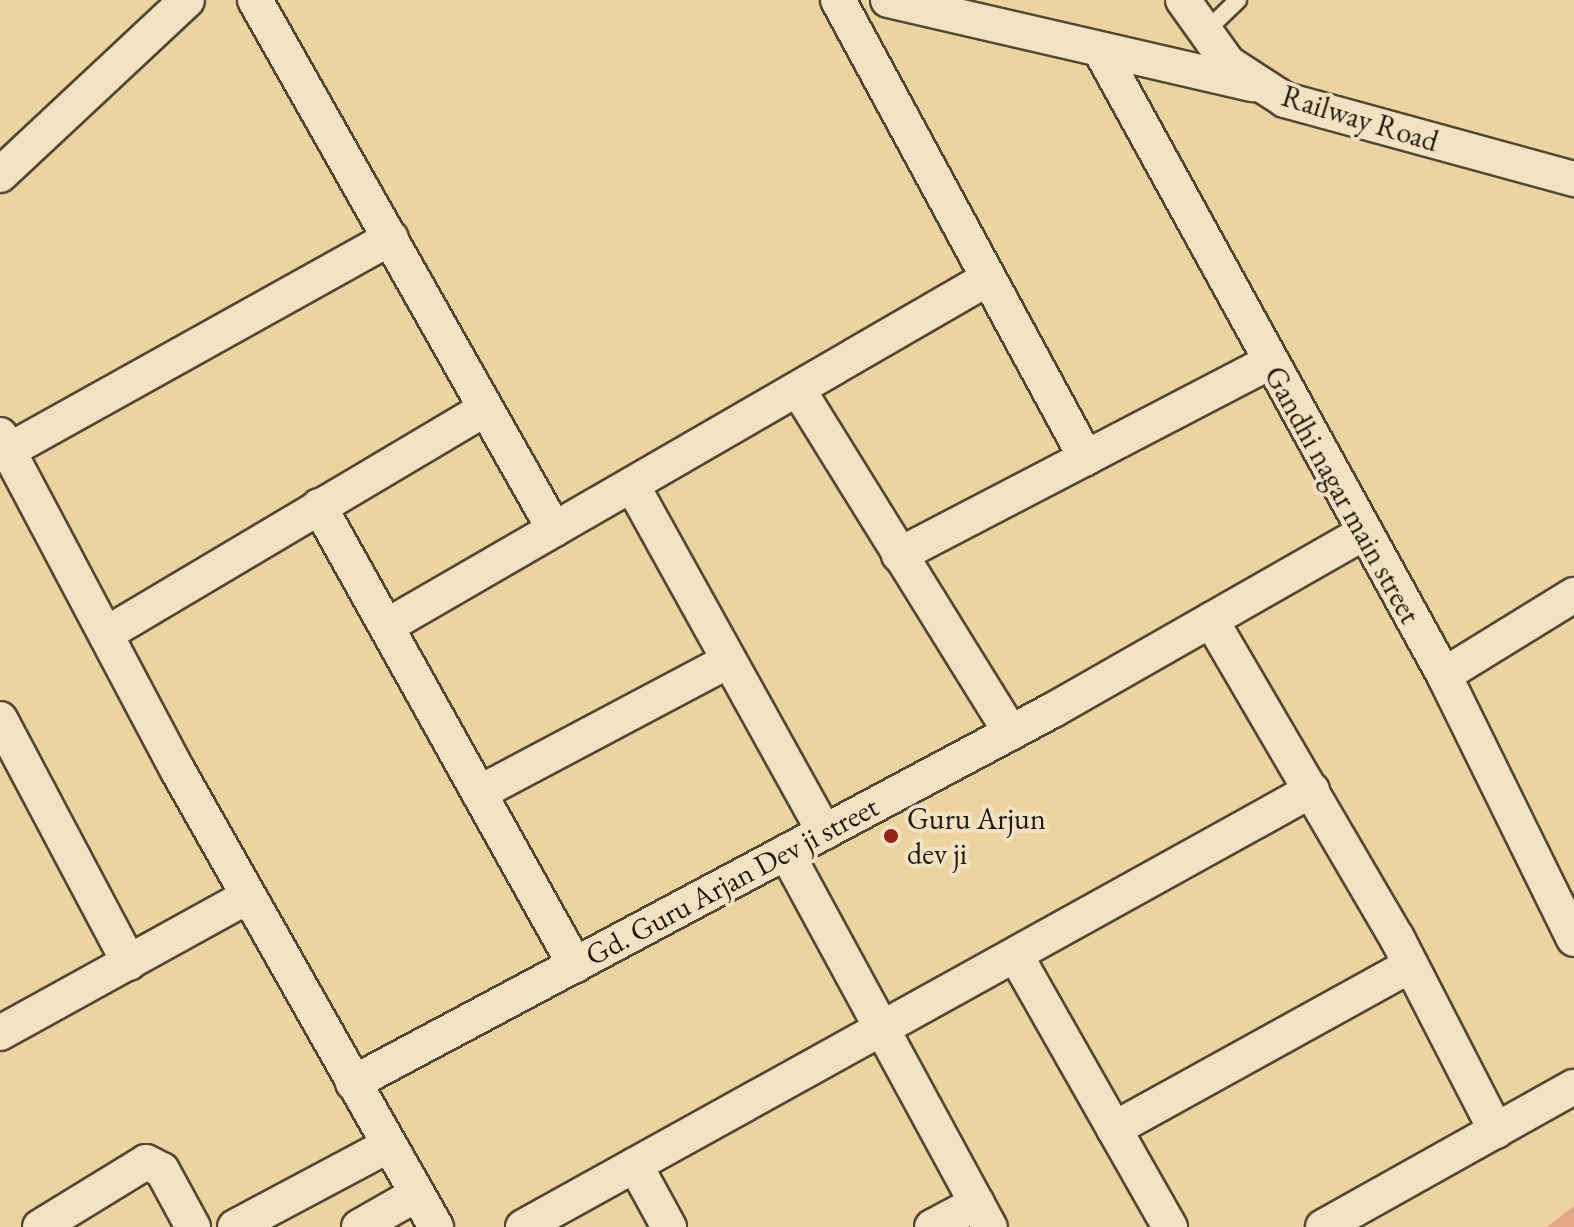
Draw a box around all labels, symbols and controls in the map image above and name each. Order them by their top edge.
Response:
street label: Railway Road [1277,78,1443,160]
street label: Gandhi nagar main street [1256,360,1428,630]
street label: Gd. Guru Arjan Dev ji street [580,789,884,973]
place label: Guru Arjun dev ji [907,801,1046,872]
marker: Guru Arjun dev ji [882,827,900,845]

